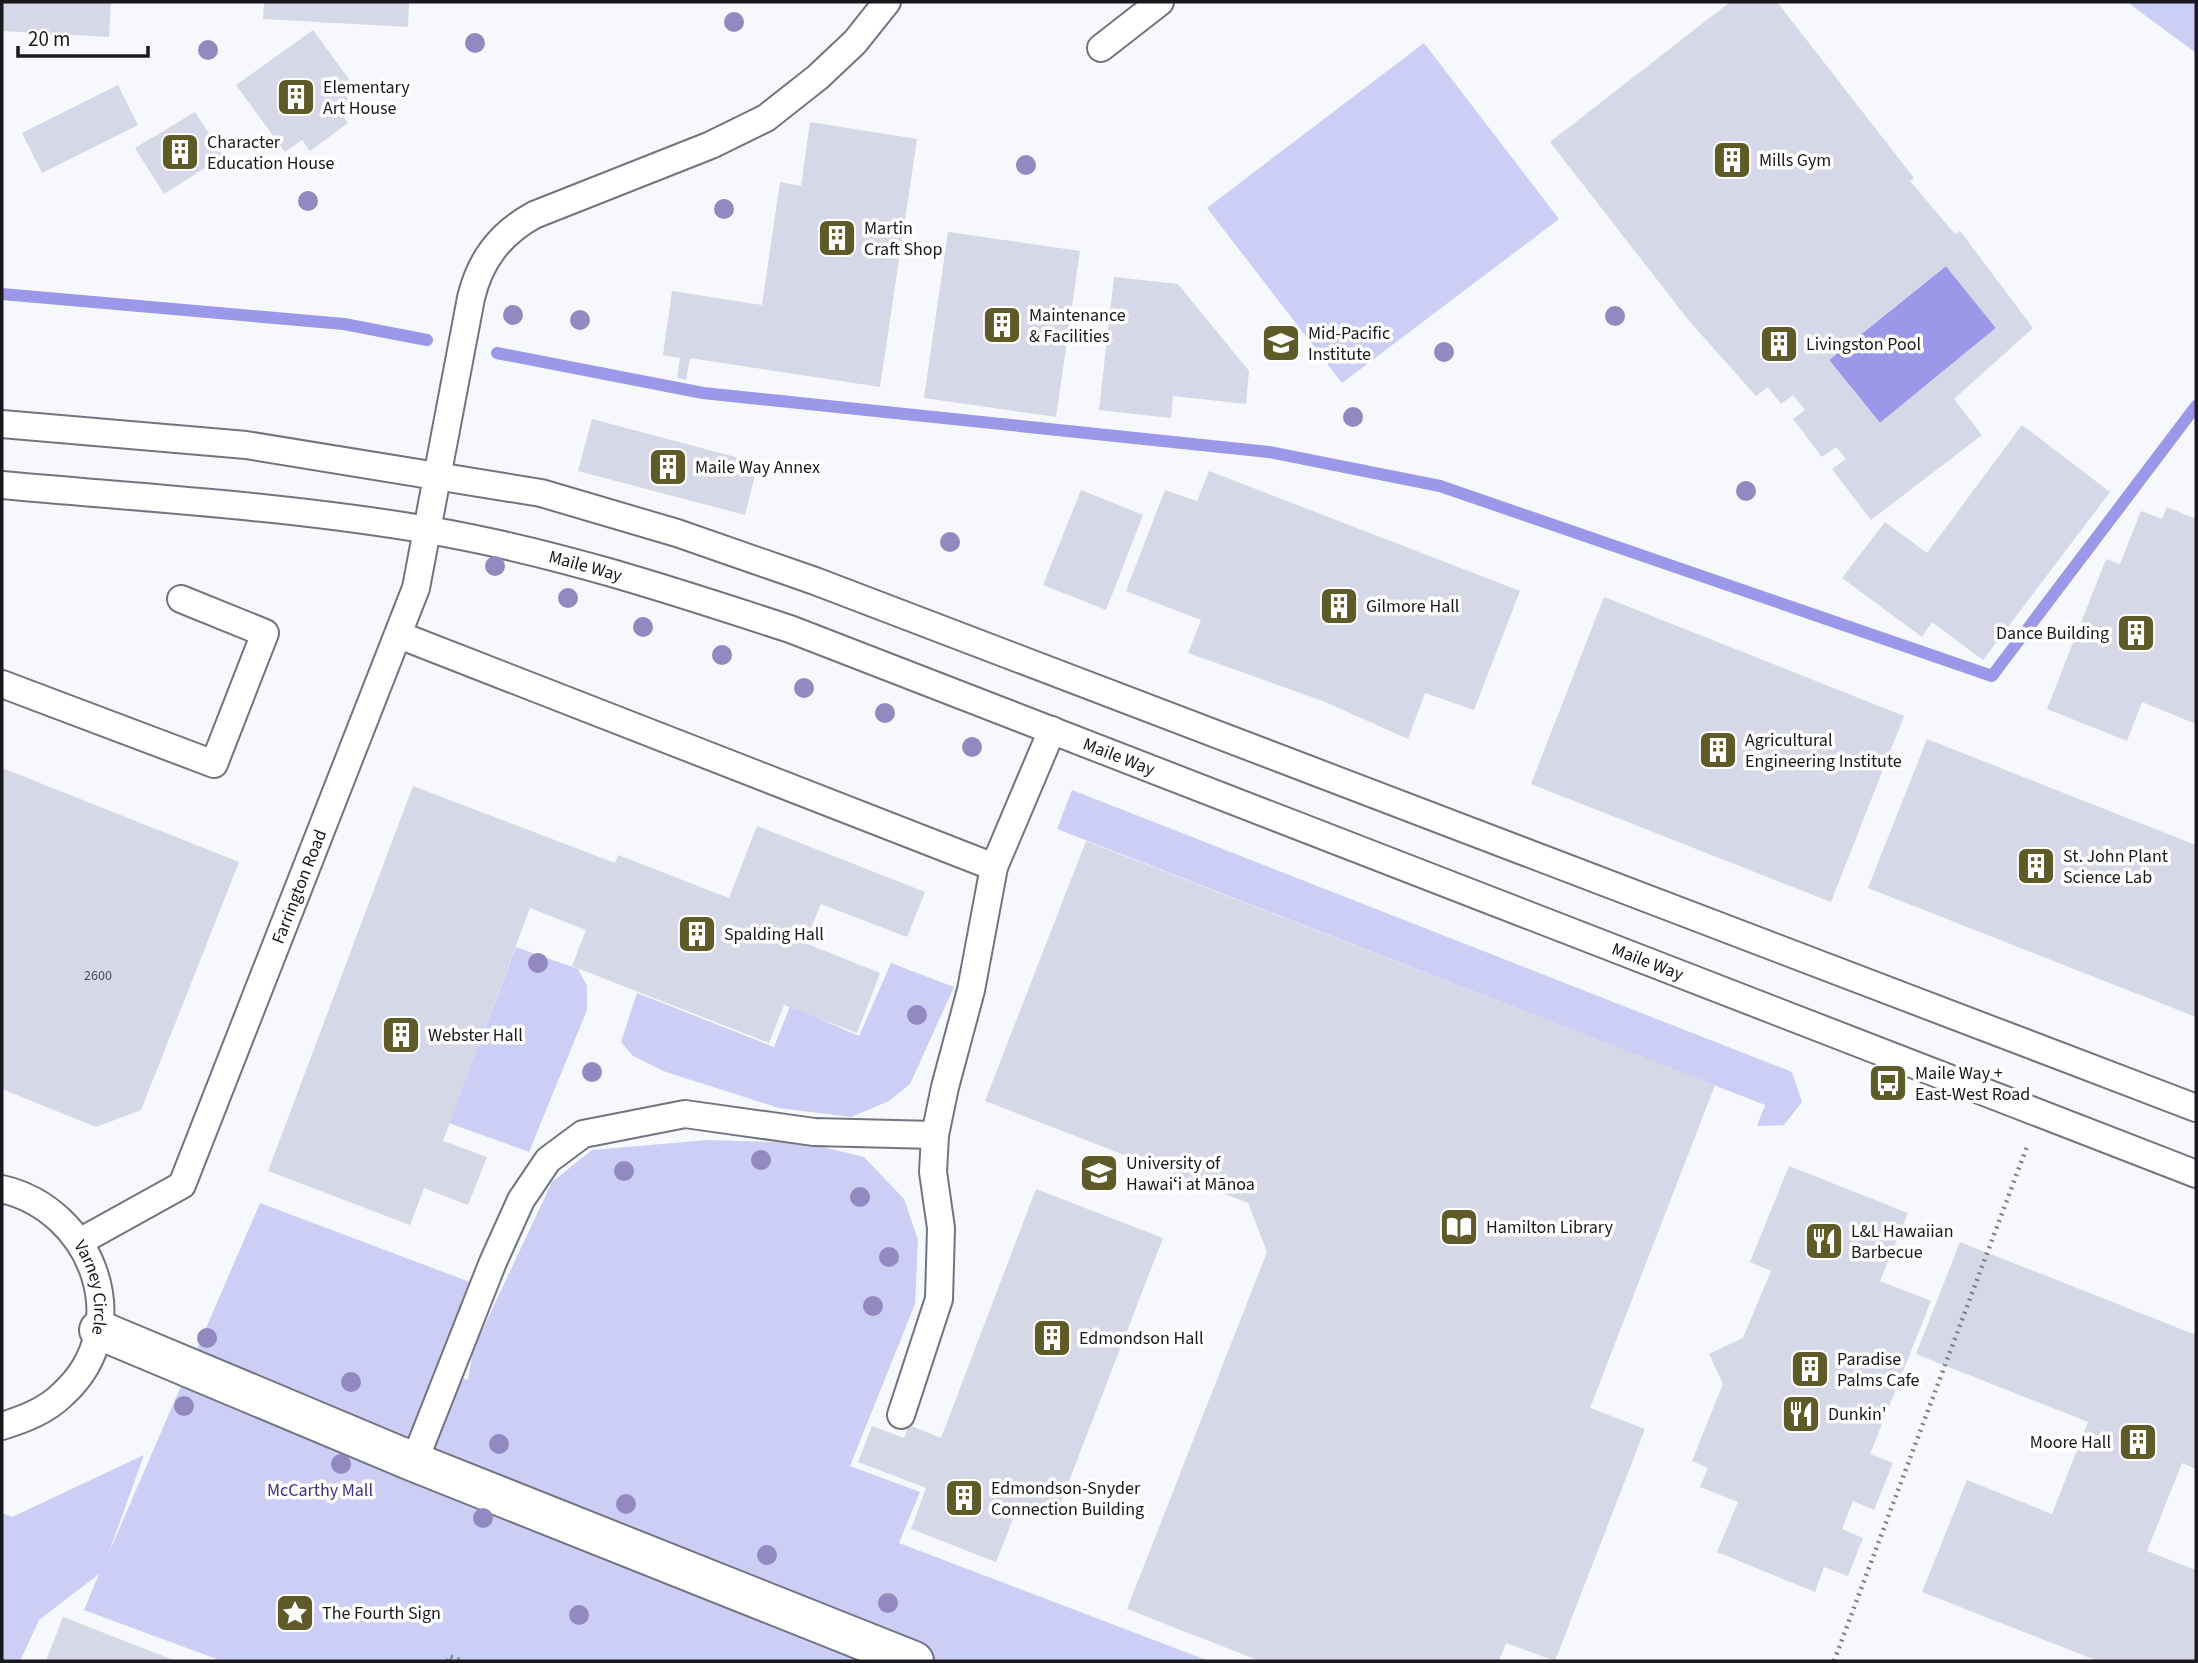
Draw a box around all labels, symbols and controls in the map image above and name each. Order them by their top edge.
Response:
scale bar [18,14,147,58]
text: 20 m [28,24,70,54]
place label: Elementary Art House [323,75,410,121]
building icon: Elementary Art House [275,76,317,118]
place label: Character Education House [207,130,334,176]
building icon: Character Education House [159,131,201,173]
building icon: Mills Gym [1711,139,1753,181]
place label: Mills Gym [1759,148,1831,173]
place label: Martin Craft Shop [864,216,943,262]
building icon: Martin Craft Shop [816,217,858,259]
place label: Maintenance & Facilities [1029,303,1126,349]
building icon: Maintenance & Facilities [981,304,1023,346]
place label: Mid-Pacific Institute [1308,321,1390,367]
school or university icon: Mid-Pacific Institute [1260,322,1302,364]
building icon: Livingston Pool [1758,323,1800,365]
place label: Livingston Pool [1806,332,1921,357]
building icon: Maile Way Annex [647,446,689,488]
place label: Maile Way Annex [695,455,820,480]
street label: Maile Way [546,544,625,588]
building icon: Gilmore Hall [1318,585,1360,627]
place label: Gilmore Hall [1366,594,1459,619]
building icon: Dance Building [2115,612,2157,654]
place label: Dance Building [1996,621,2109,646]
place label: Agricultural Engineering Institute [1745,728,1902,774]
building icon: Agricultural Engineering Institute [1697,729,1739,771]
street label: Maile Way [1079,732,1159,782]
street label: Farrington Road [266,826,333,948]
place label: St. John Plant Science Lab [2063,844,2168,890]
building icon: St. John Plant Science Lab [2015,845,2057,887]
building icon: Spalding Hall [676,913,718,955]
place label: Spalding Hall [724,922,824,947]
street label: Maile Way [1608,937,1688,987]
house number: 2600 [84,966,112,986]
building icon: Webster Hall [380,1014,422,1056]
place label: Webster Hall [428,1023,523,1048]
place label: Maile Way + East-West Road [1915,1061,2030,1107]
bus stop icon: Maile Way + East-West Road [1867,1062,1909,1104]
place label: University of Hawaiʻi at Mānoa [1126,1151,1255,1197]
school or university icon: University of Hawaiʻi at Mānoa [1078,1152,1120,1194]
library icon: Hamilton Library [1438,1206,1480,1248]
place label: Hamilton Library [1486,1215,1614,1240]
place label: L&L Hawaiian Barbecue [1851,1219,1953,1265]
restaurant icon: L&L Hawaiian Barbecue [1803,1220,1845,1262]
street label: Varney Circle [68,1235,112,1337]
building icon: Edmondson Hall [1031,1317,1073,1359]
place label: Edmondson Hall [1079,1326,1204,1351]
place label: Paradise Palms Cafe [1837,1347,1920,1393]
building icon: Paradise Palms Cafe [1789,1348,1831,1390]
restaurant icon: Dunkin' [1780,1393,1822,1435]
place label: Dunkin' [1828,1402,1886,1427]
building icon: Moore Hall [2117,1421,2159,1463]
place label: Moore Hall [2030,1430,2111,1455]
place label: Edmondson-Snyder Connection Building [991,1476,1144,1522]
building icon: Edmondson-Snyder Connection Building [943,1477,985,1519]
park label: McCarthy Mall [267,1478,373,1503]
place icon: The Fourth Sign [274,1592,316,1634]
place label: The Fourth Sign [322,1601,441,1626]

